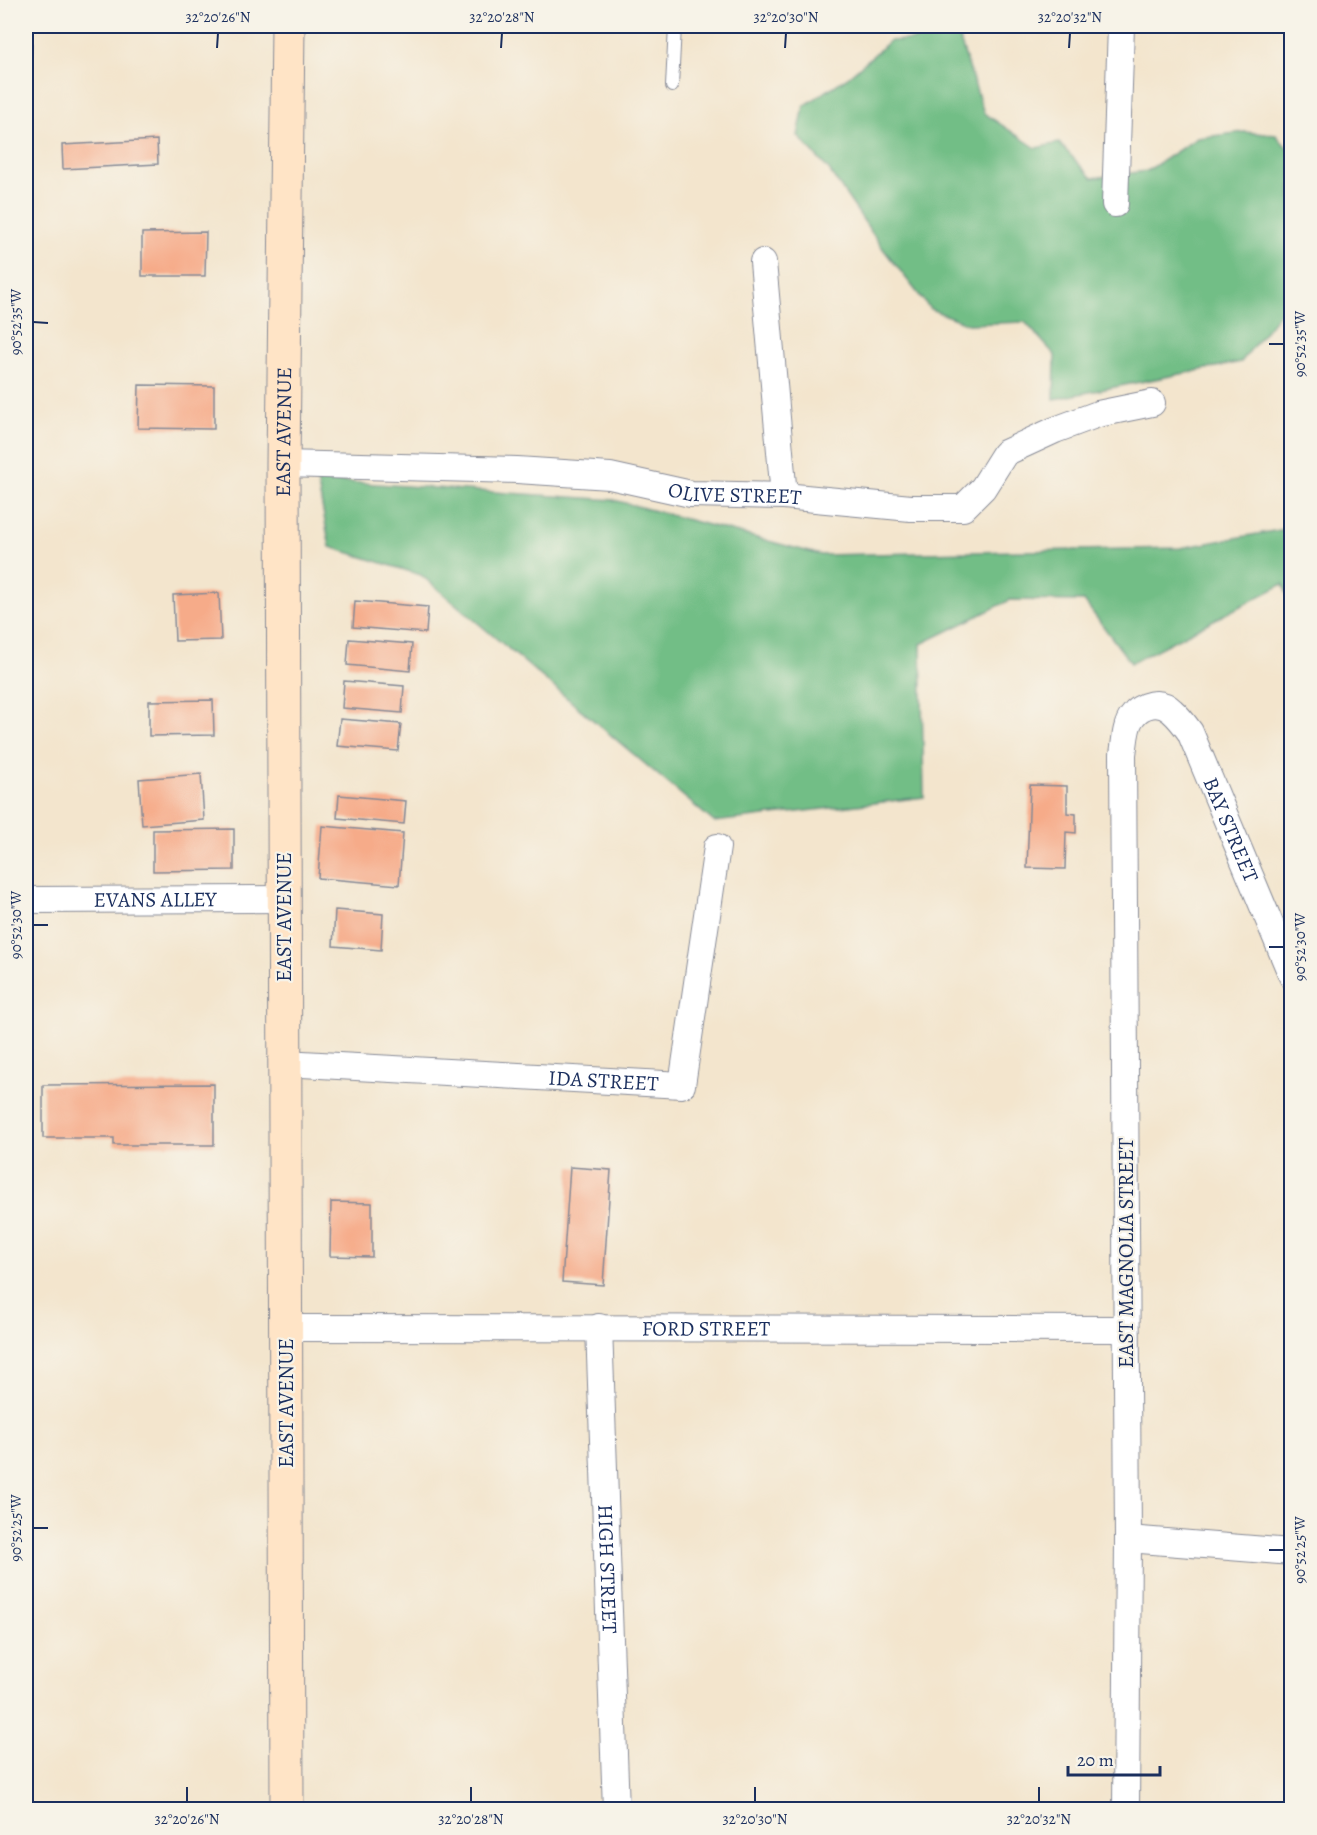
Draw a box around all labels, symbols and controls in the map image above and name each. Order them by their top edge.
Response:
text: 32°20'26"N [186,7,251,27]
text: 32°20'28"N [469,7,535,27]
text: 32°20'30"N [753,7,819,27]
text: 32°20'32"N [1038,7,1102,27]
text: 90°52'35"W [6,289,26,355]
text: 90°52'35"W [1290,311,1310,377]
street label: EAST AVENUE [269,367,298,497]
street label: OLIVE STREET [665,475,803,512]
street label: BAY STREET [1196,773,1265,887]
street label: EAST AVENUE [270,852,298,982]
street label: EVANS ALLEY [94,885,217,914]
text: 90°52'30"W [6,891,26,959]
text: 90°52'30"W [1290,913,1310,981]
street label: IDA STREET [548,1064,660,1098]
street label: EAST MAGNOLIA STREET [1112,1137,1140,1368]
street label: FORD STREET [642,1314,771,1343]
street label: EAST AVENUE [272,1338,300,1468]
text: 90°52'25"W [6,1494,26,1562]
street label: HIGH STREET [591,1504,624,1634]
text: 90°52'25"W [1290,1516,1310,1584]
scale bar [1068,1739,1160,1777]
text: 20 m [1077,1748,1114,1772]
text: 32°20'26"N [155,1809,220,1829]
text: 32°20'28"N [438,1809,504,1829]
text: 32°20'30"N [722,1809,788,1829]
text: 32°20'32"N [1007,1809,1071,1829]

